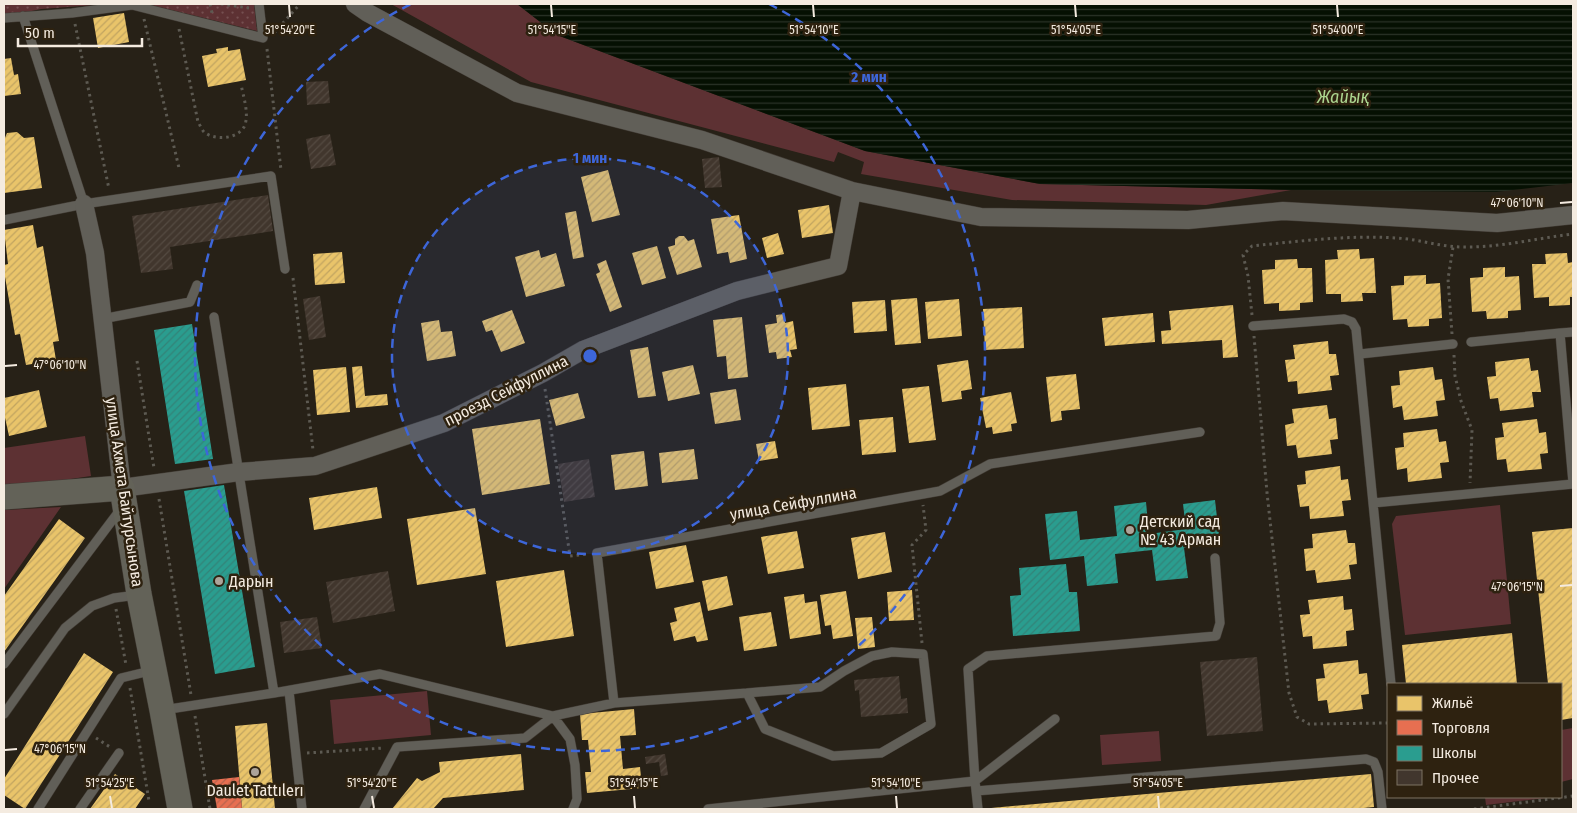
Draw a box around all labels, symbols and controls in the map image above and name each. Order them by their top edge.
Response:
scale bar [18,15,141,47]
text: 51°54'20"E [265,23,315,37]
text: 51°54'15"E [528,23,577,37]
text: 51°54'10"E [789,23,839,37]
text: 51°54'05"E [1051,23,1101,37]
text: 51°54'00"E [1313,23,1364,37]
text: 50 m [25,24,55,42]
text: 2 мин [850,68,887,86]
water label: Жайық [1316,86,1369,108]
text: 1 мин [573,149,607,167]
text: 47°06'10"N [1490,196,1544,210]
centre of rings [581,347,599,365]
street label: проезд Сейфуллина [441,351,571,430]
text: 47°06'10"N [33,358,87,372]
street label: улица Ахмета Байтурсынова [102,396,147,588]
street label: улица Сейфуллина [728,483,858,524]
place label: Детский сад № 43 Арман [1139,512,1221,549]
marker: Детский сад № 43 Арман [1124,524,1136,536]
place label: Дарын [228,572,273,591]
marker: Дарын [213,575,225,587]
text: 47°06'15"N [1491,580,1543,594]
legend [1387,683,1562,798]
text: Жильё [1432,694,1473,712]
text: Торговля [1432,719,1490,737]
text: 47°06'15"N [34,742,86,756]
text: Школы [1432,744,1477,762]
marker: Daulet Tattılerı [249,766,261,778]
text: Прочее [1432,769,1479,787]
text: 51°54'25"E [86,776,135,790]
text: 51°54'20"E [347,776,397,790]
text: 51°54'15"E [610,776,659,790]
text: 51°54'10"E [871,776,921,790]
text: 51°54'05"E [1133,776,1183,790]
place label: Daulet Tattılerı [207,781,304,800]

